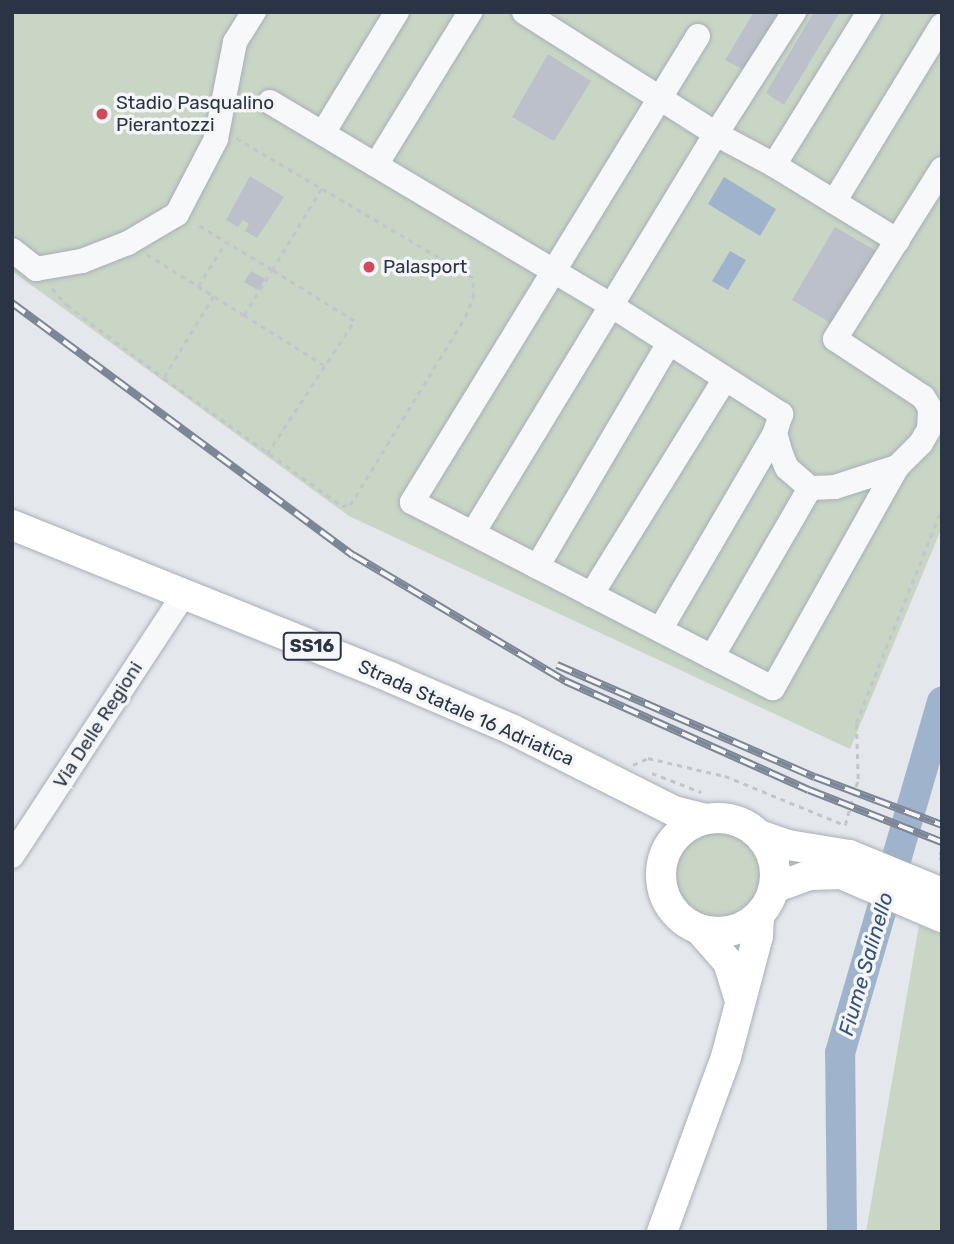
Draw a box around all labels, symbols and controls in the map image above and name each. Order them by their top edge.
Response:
place label: Stadio Pasqualino Pierantozzi [116,92,274,136]
marker: Stadio Pasqualino Pierantozzi [94,106,110,122]
place label: Palasport [383,256,467,278]
marker: Palasport [361,259,377,275]
road number: SS16 [282,632,342,660]
street label: Strada Statale 16 Adriatica [354,655,578,771]
street label: Via Delle Regioni [49,657,147,793]
water label: Fiume Salinello [834,889,898,1039]

